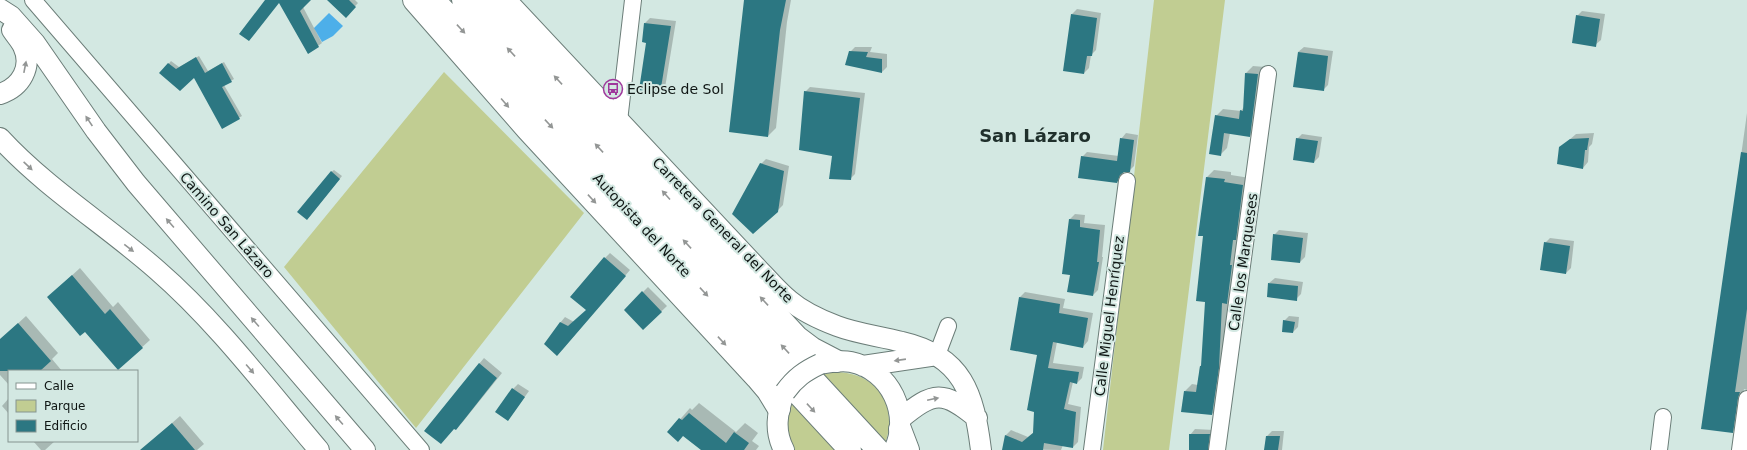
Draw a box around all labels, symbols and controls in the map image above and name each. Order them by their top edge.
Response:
one-way arrow [456,23,465,34]
one-way arrow [507,48,516,57]
one-way arrow [22,61,28,74]
one-way arrow [554,75,563,85]
bus stop icon: Eclipse de Sol [602,78,624,100]
place label: Eclipse de Sol [627,81,724,97]
one-way arrow [500,98,509,108]
one-way arrow [85,116,93,127]
one-way arrow [544,119,554,129]
district label: San Lázaro [979,125,1091,146]
one-way arrow [594,143,604,153]
street label: Carretera General del Norte [649,154,797,306]
one-way arrow [23,161,33,170]
street label: Camino San Lázaro [177,169,277,281]
street label: Autopista del Norte [590,170,694,280]
one-way arrow [662,190,671,200]
street label: Calle los Marqueses [1225,192,1261,332]
one-way arrow [587,194,596,203]
one-way arrow [166,218,175,228]
street label: Calle Miguel Henríquez [1091,235,1127,397]
one-way arrow [683,238,692,249]
one-way arrow [123,243,134,252]
one-way arrow [699,286,708,297]
one-way arrow [759,296,769,306]
one-way arrow [250,316,259,327]
one-way arrow [717,336,727,346]
one-way arrow [781,345,790,354]
one-way arrow [894,357,906,363]
one-way arrow [245,363,254,374]
legend [8,370,138,442]
text: Calle [44,379,74,393]
one-way arrow [926,395,939,401]
text: Parque [44,399,85,413]
one-way arrow [806,403,815,413]
one-way arrow [335,415,344,426]
text: Edificio [44,419,87,433]

